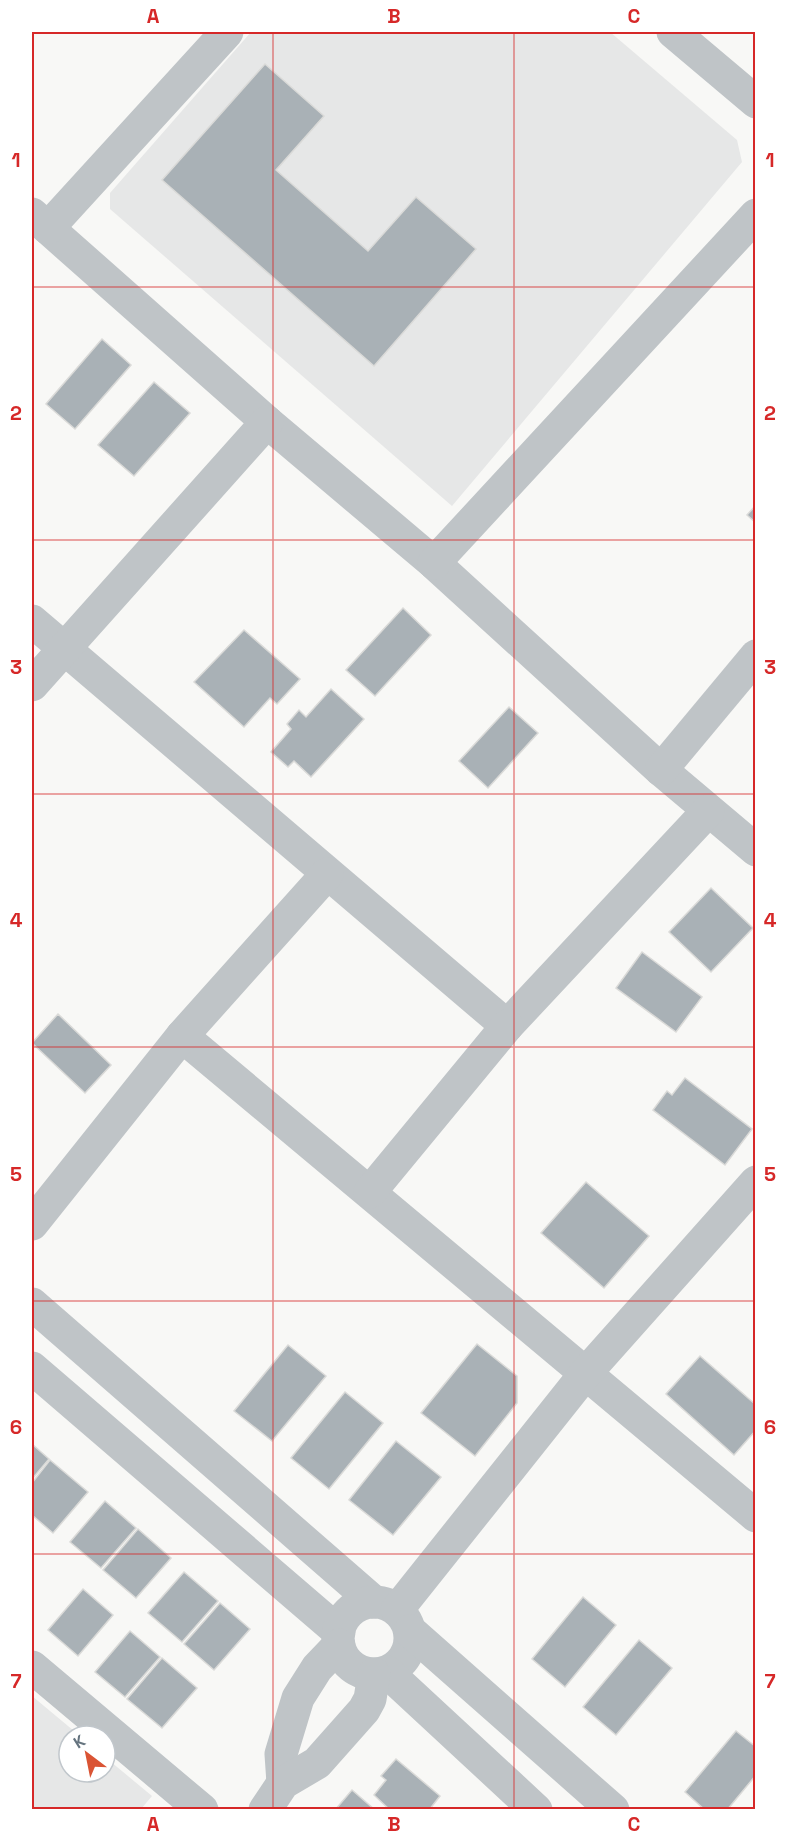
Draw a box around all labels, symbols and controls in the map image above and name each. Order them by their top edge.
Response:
text: A [147,3,160,29]
text: B [387,3,401,29]
text: C [628,3,641,29]
text: 1 [11,147,21,173]
text: 1 [765,147,775,173]
text: 2 [10,400,22,426]
text: 2 [764,400,776,426]
text: 3 [10,654,22,680]
text: 3 [764,654,776,680]
text: 4 [10,907,23,933]
text: 4 [764,907,777,933]
text: 5 [10,1161,22,1187]
text: 5 [764,1161,776,1187]
text: 6 [10,1414,22,1440]
text: 6 [764,1414,776,1440]
text: 7 [10,1668,22,1694]
text: 7 [764,1668,776,1694]
north arrow [57,1724,117,1784]
text: K [69,1730,89,1753]
text: A [147,1811,160,1837]
text: B [387,1811,401,1837]
text: C [628,1811,641,1837]

